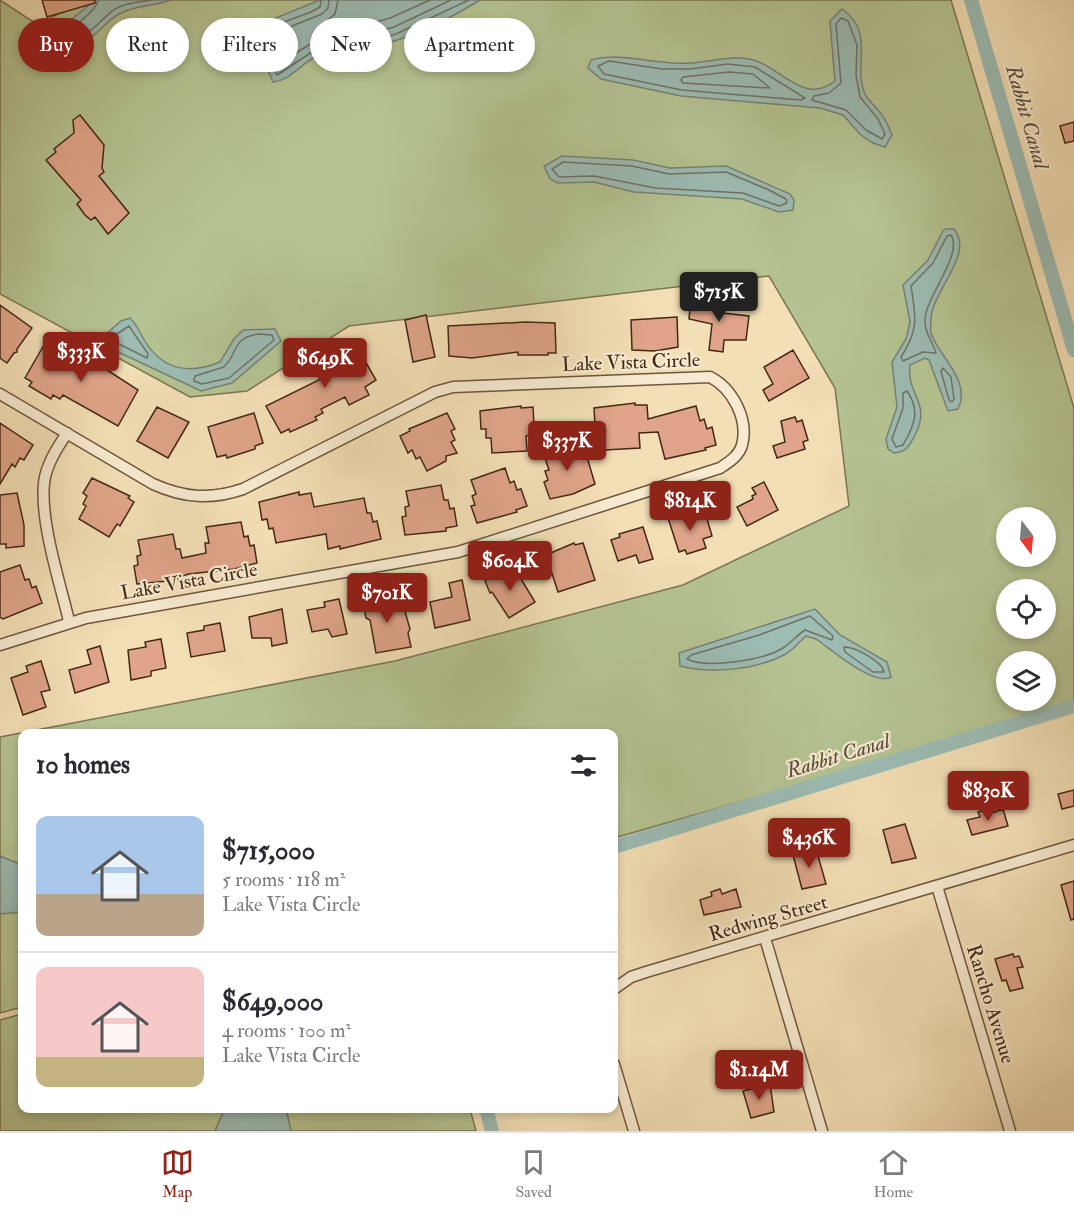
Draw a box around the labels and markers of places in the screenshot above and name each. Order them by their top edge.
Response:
pin: $715K [677,272,761,323]
pin: $333K [39,332,123,383]
pin: $649K [283,338,367,389]
pin: $337K [525,421,609,472]
pin: $814K [648,481,732,532]
pin: $604K [468,541,552,592]
pin: $701K [345,573,429,624]
pin: $830K [946,771,1030,822]
pin: $436K [767,818,851,869]
pin: $1.14M [710,1050,808,1101]

